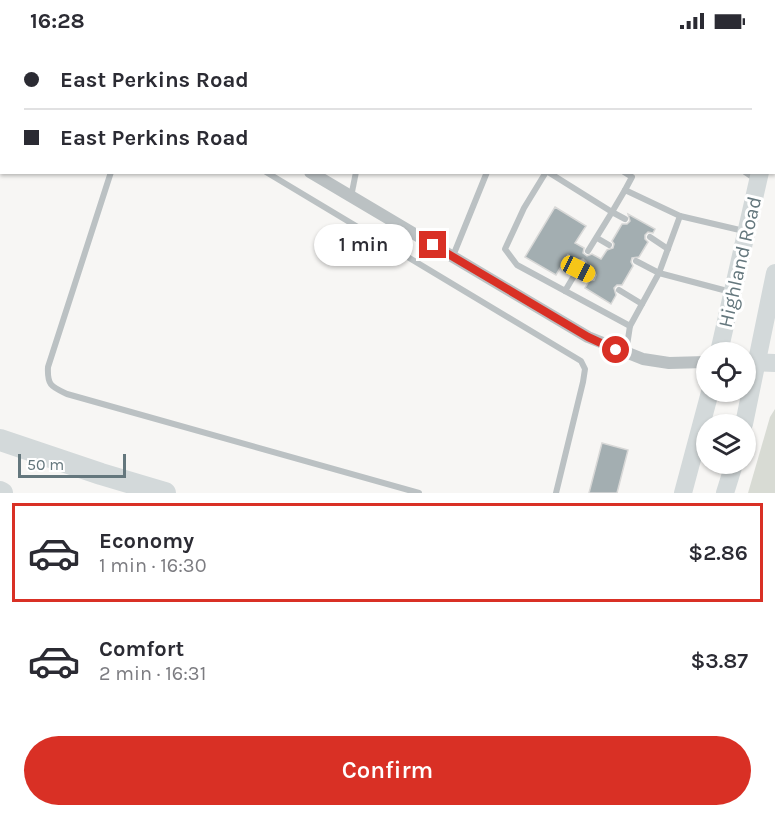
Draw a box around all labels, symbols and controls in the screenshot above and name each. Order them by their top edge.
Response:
text: 16:28 [30,8,85,34]
text: East Perkins Road [60,67,249,93]
text: East Perkins Road [60,125,249,151]
street label: Highland Road [714,194,766,330]
callout: 1 min [313,224,412,266]
route end [419,231,446,258]
text: 1 min [339,233,388,256]
car [558,253,598,285]
route start [602,336,629,363]
map controls [696,342,756,474]
button: locate [696,342,756,402]
button: layers [696,414,756,474]
scale bar [18,451,126,478]
text: 50 m [27,455,64,474]
icon: car [27,526,81,580]
text: Economy [99,528,194,554]
text: $2.86 [688,540,748,566]
text: 1 min · 16:30 [99,554,207,577]
icon: car [27,634,81,688]
text: Comfort [99,636,184,662]
text: $3.87 [690,648,748,674]
text: 2 min · 16:31 [99,662,206,685]
button: Confirm [24,736,751,805]

